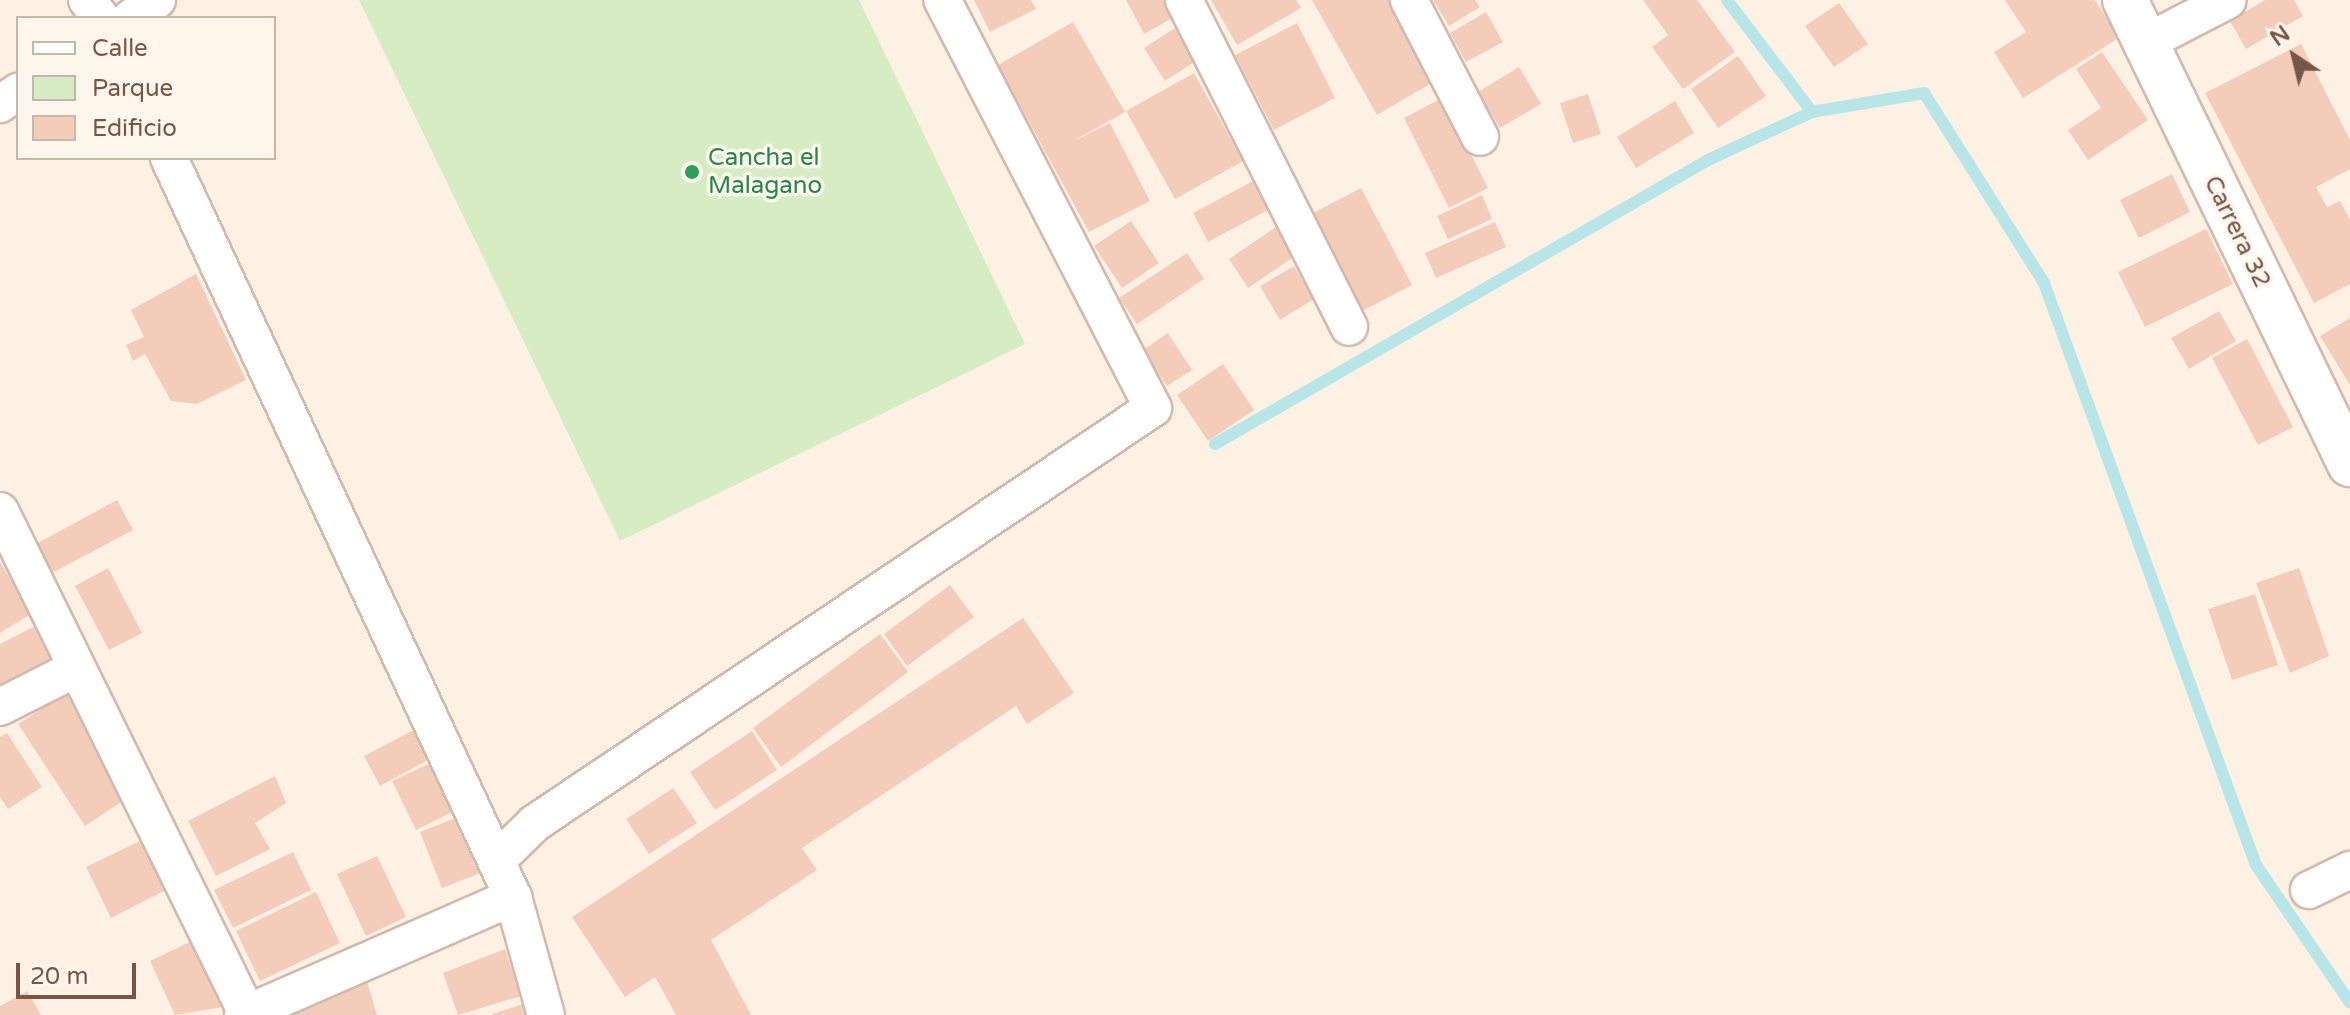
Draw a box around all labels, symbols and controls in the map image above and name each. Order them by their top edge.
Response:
legend [16,16,276,160]
north arrow [2254,16,2334,96]
text: N [2266,21,2295,52]
text: Calle [92,34,148,63]
text: Parque [92,74,173,103]
text: Edificio [92,114,177,143]
place label: Cancha el Malagano [708,144,822,200]
marker: Cancha el Malagano [683,163,701,181]
street label: Carrera 32 [2198,171,2276,293]
scale bar [20,947,140,997]
text: 20 m [30,962,88,991]

